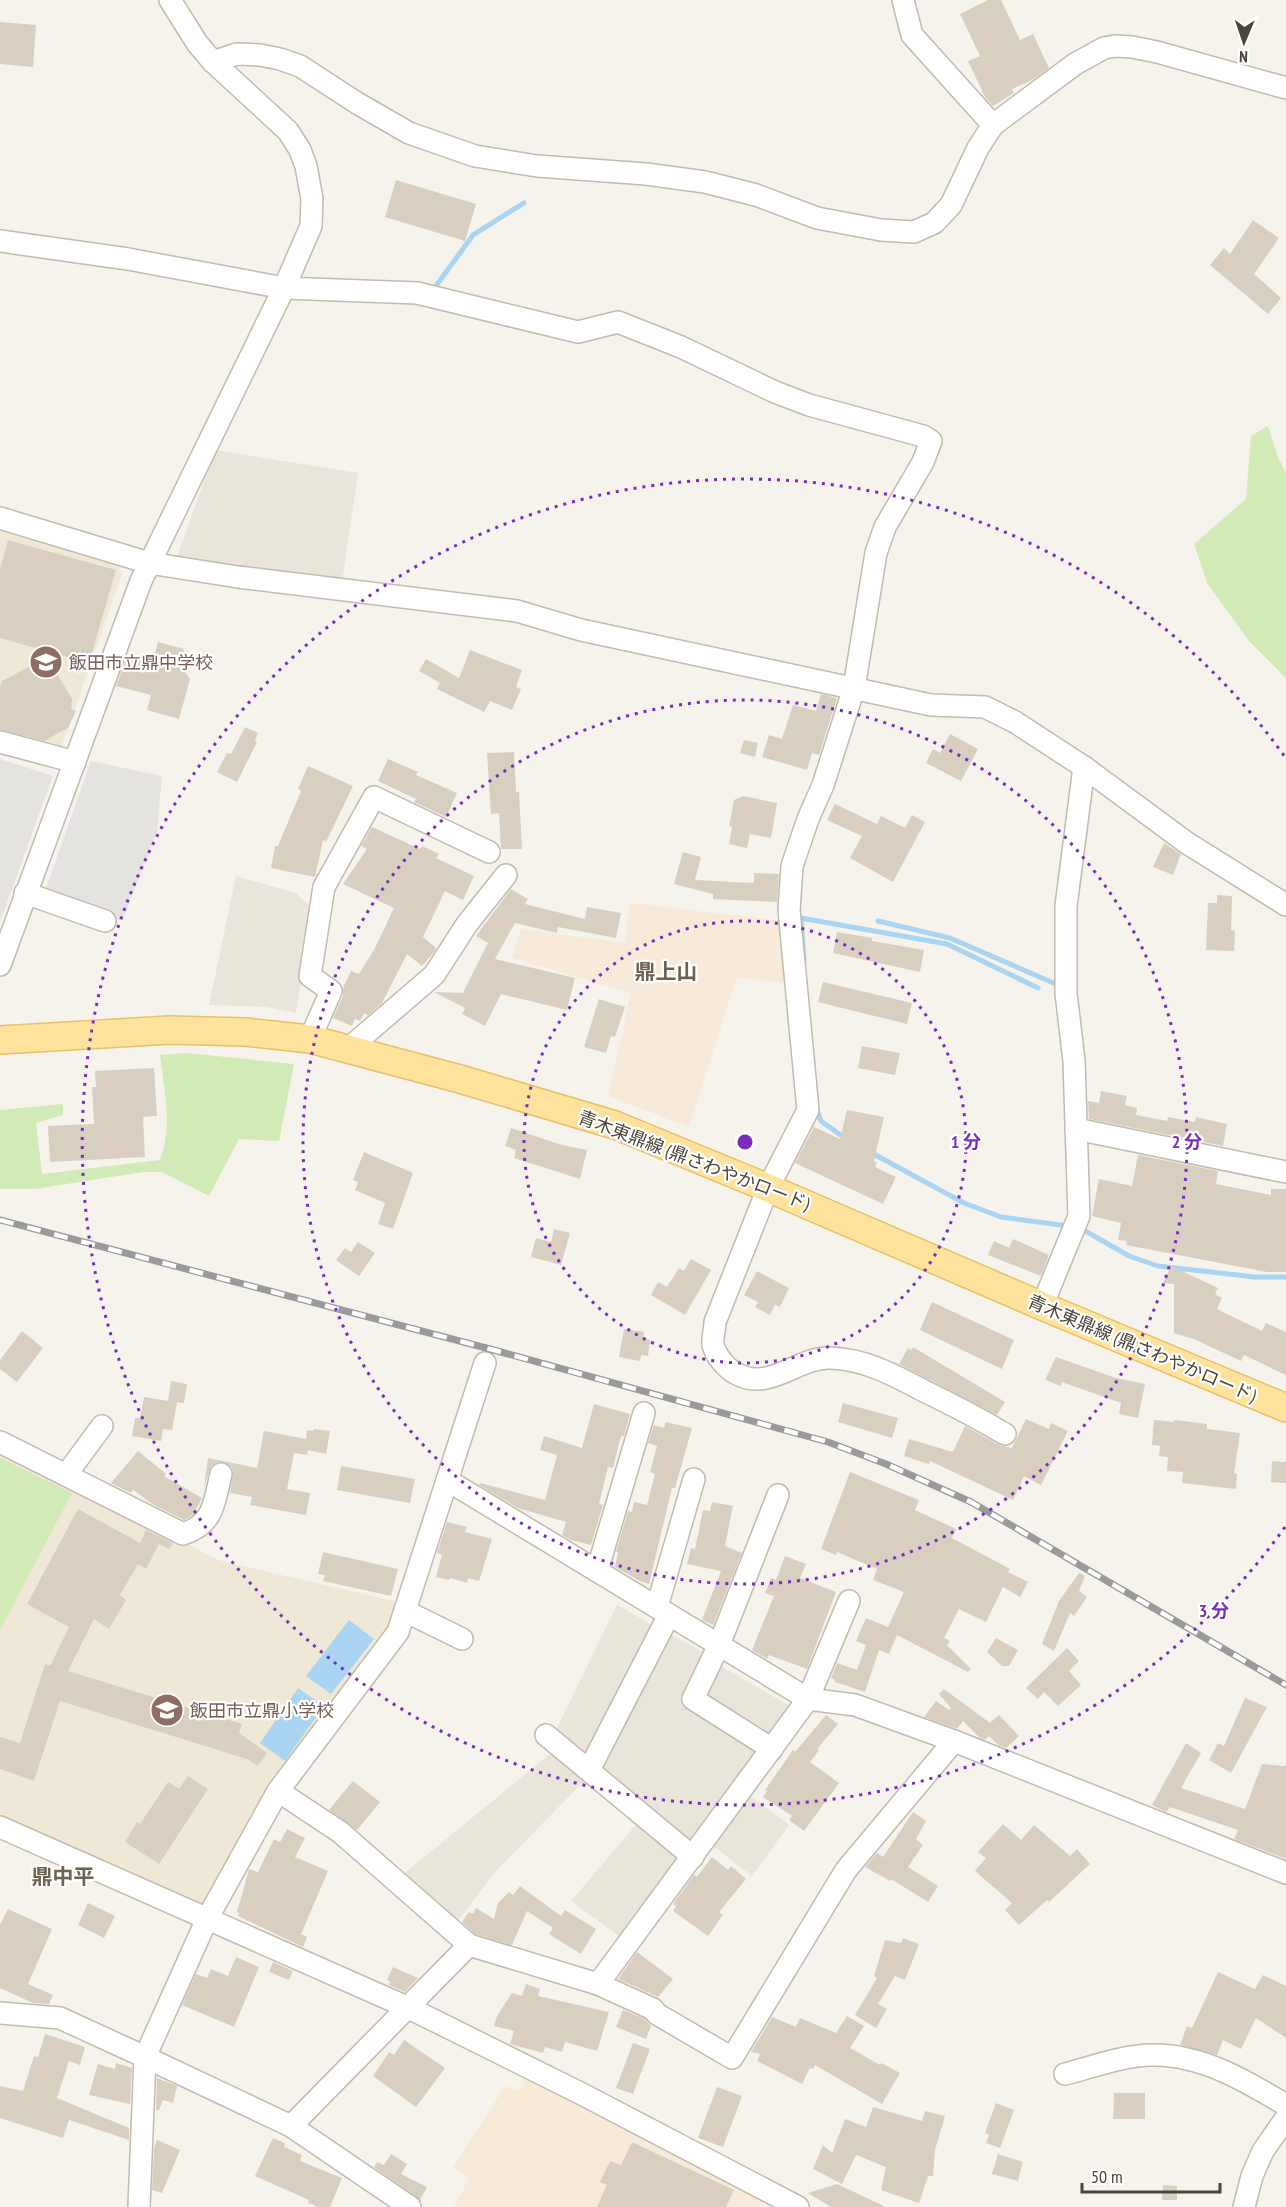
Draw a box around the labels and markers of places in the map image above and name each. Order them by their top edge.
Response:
school or university icon: 飯田市立鼎中学校 [28,644,64,680]
place label: 飯田市立鼎中学校 [69,651,213,674]
centre of rings [735,1132,755,1152]
school or university icon: 飯田市立鼎小学校 [149,1692,185,1728]
place label: 飯田市立鼎小学校 [190,1699,334,1722]

